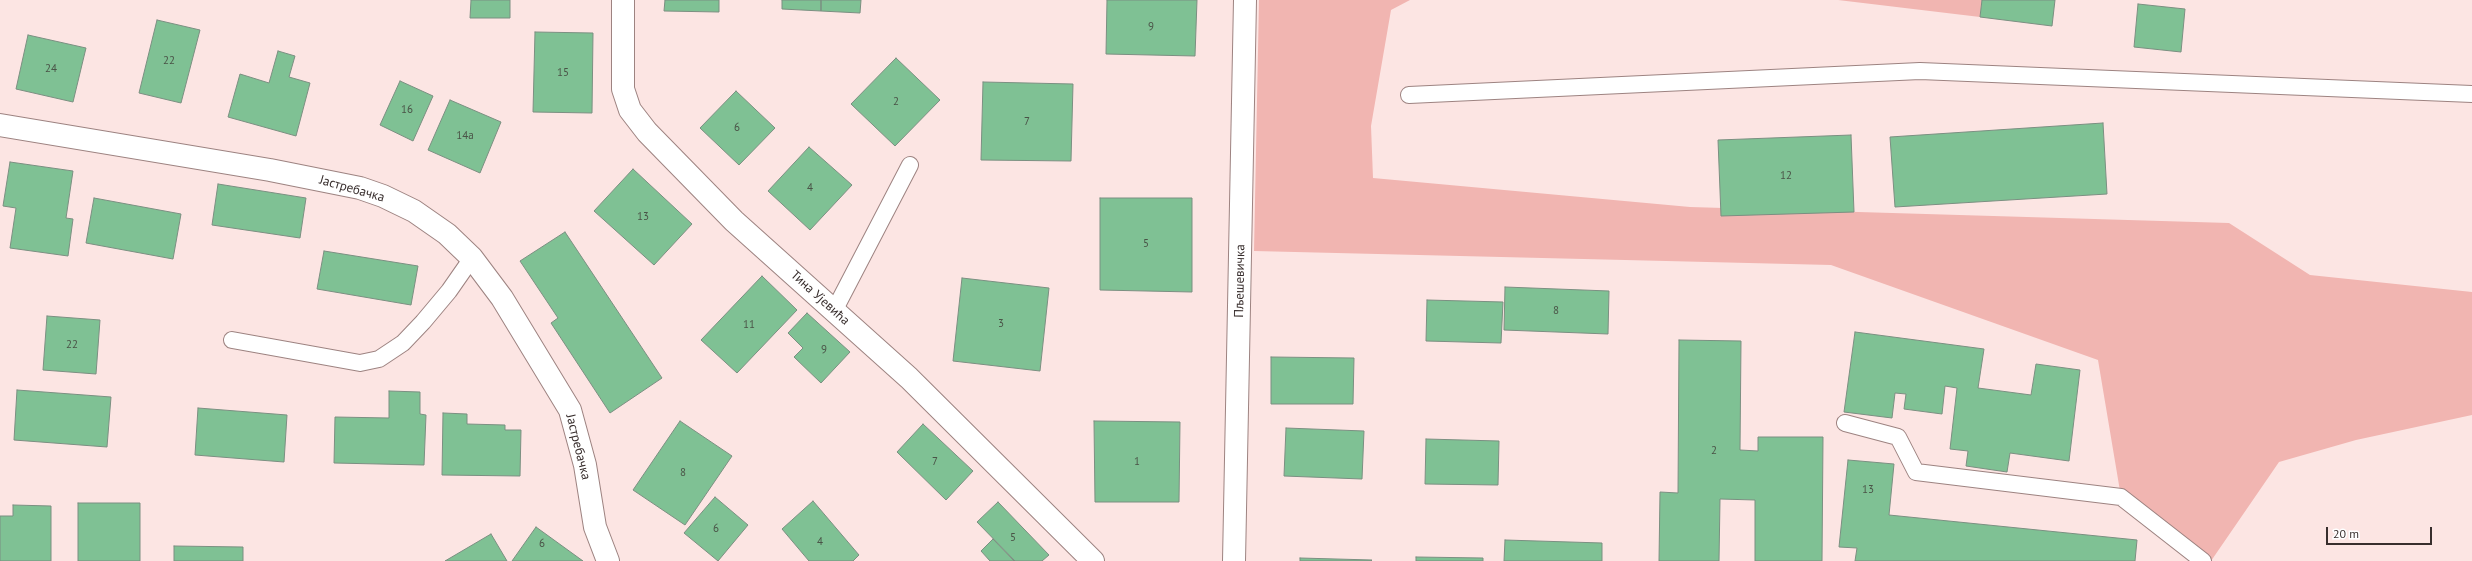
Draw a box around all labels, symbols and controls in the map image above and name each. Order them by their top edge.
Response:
house number: 9 [1148,20,1154,34]
house number: 22 [163,54,175,68]
house number: 24 [45,62,57,76]
house number: 15 [557,66,569,80]
house number: 2 [893,95,899,109]
house number: 16 [401,103,413,117]
house number: 7 [1024,115,1030,129]
house number: 6 [734,121,740,135]
house number: 14a [456,129,474,143]
house number: 12 [1780,169,1792,183]
street label: Јастребачка [318,172,386,206]
house number: 4 [807,181,813,195]
house number: 13 [637,210,649,224]
house number: 5 [1143,237,1149,251]
street label: Пљешевичка [1232,244,1248,318]
street label: Тина Ујевића [787,268,853,328]
house number: 8 [1553,304,1559,318]
house number: 3 [998,317,1004,331]
house number: 11 [743,318,755,332]
house number: 22 [66,338,78,352]
house number: 9 [821,343,827,357]
street label: Јастребачка [562,413,594,481]
house number: 2 [1711,444,1717,458]
house number: 7 [932,455,938,469]
house number: 1 [1134,455,1140,469]
house number: 8 [680,466,686,480]
house number: 13 [1862,483,1874,497]
scale bar [2328,519,2434,545]
house number: 6 [713,522,719,536]
text: 20 m [2333,526,2359,541]
house number: 5 [1010,531,1016,545]
house number: 4 [817,535,823,549]
house number: 6 [539,537,545,551]

